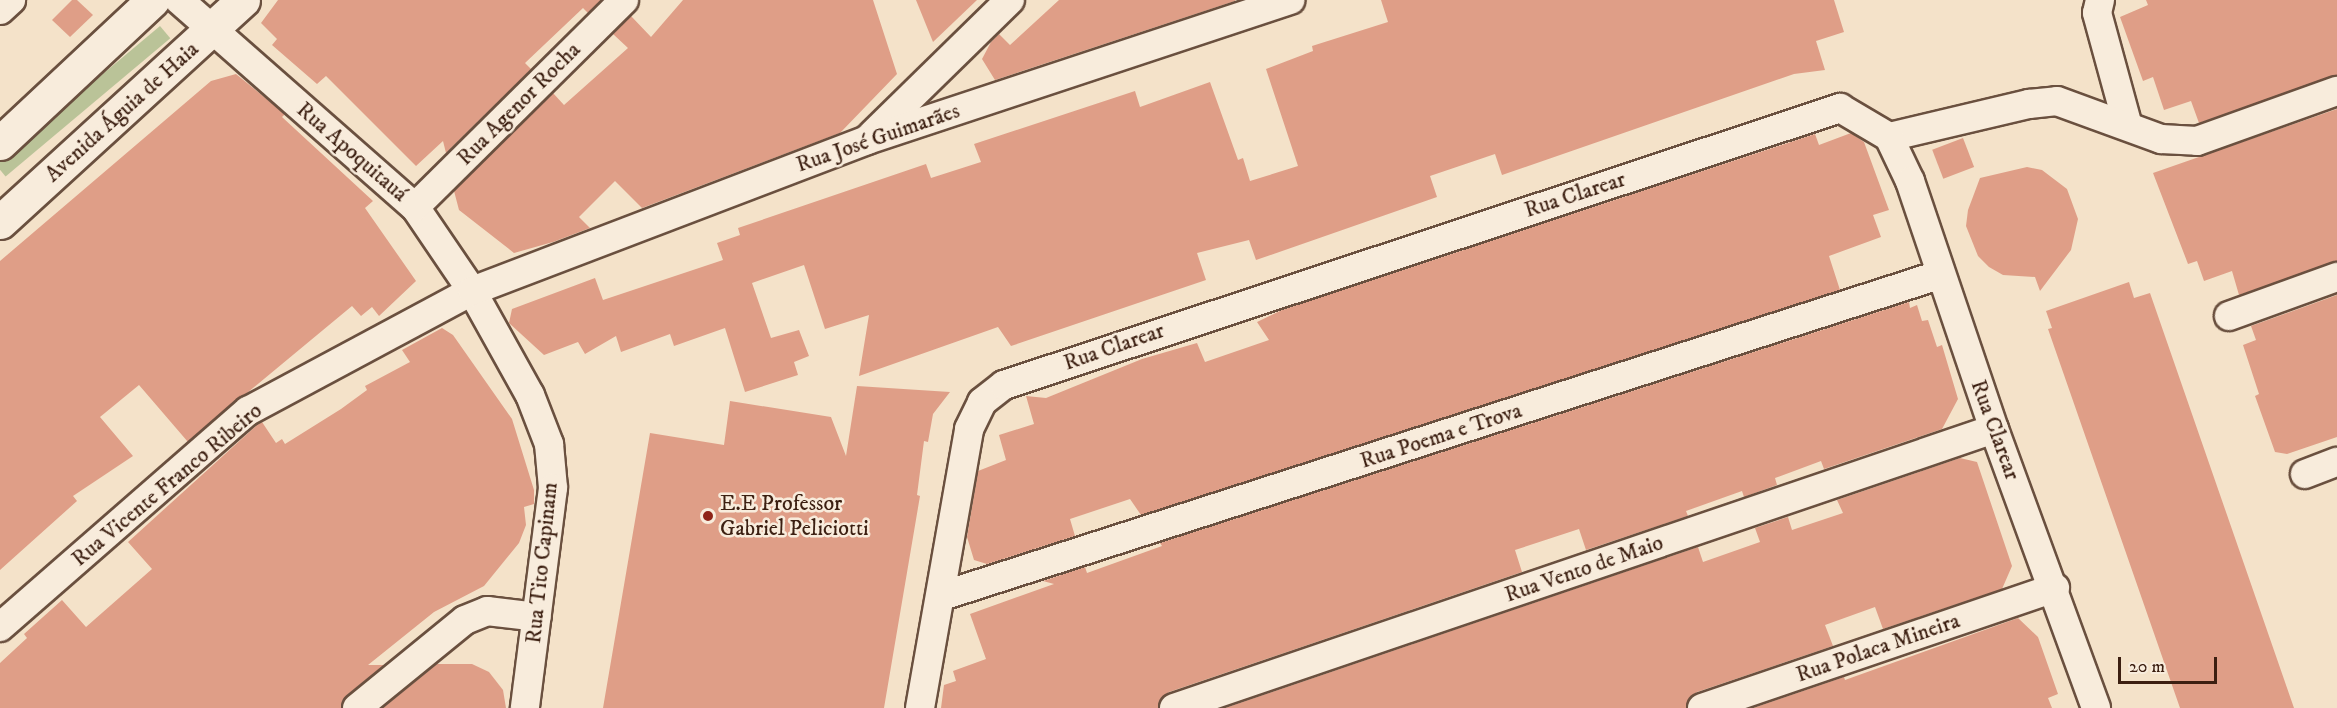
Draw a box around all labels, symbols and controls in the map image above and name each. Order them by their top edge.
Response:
street label: Avenida Águia de Haia [40,36,204,188]
street label: Rua Agenor Rocha [452,37,586,171]
street label: Rua Apoquitauá [291,97,413,207]
street label: Rua José Guimarães [793,98,963,178]
street label: Rua Clarear [1521,166,1629,224]
street label: Rua Clarear [1060,317,1168,377]
street label: Rua Clarear [1965,376,2025,484]
street label: Rua Poema e Trova [1357,397,1525,475]
street label: Rua Vicente Franco Ribeiro [67,398,267,572]
street label: Rua Tito Capinam [520,481,564,645]
place label: E.E Professor Gabriel Peliciotti [720,490,869,542]
marker: E.E Professor Gabriel Peliciotti [701,509,715,523]
street label: Rua Vento de Maio [1501,530,1667,608]
street label: Rua Polaca Mineira [1793,608,1963,688]
scale bar [2121,645,2220,683]
text: 20 m [2129,656,2165,678]

